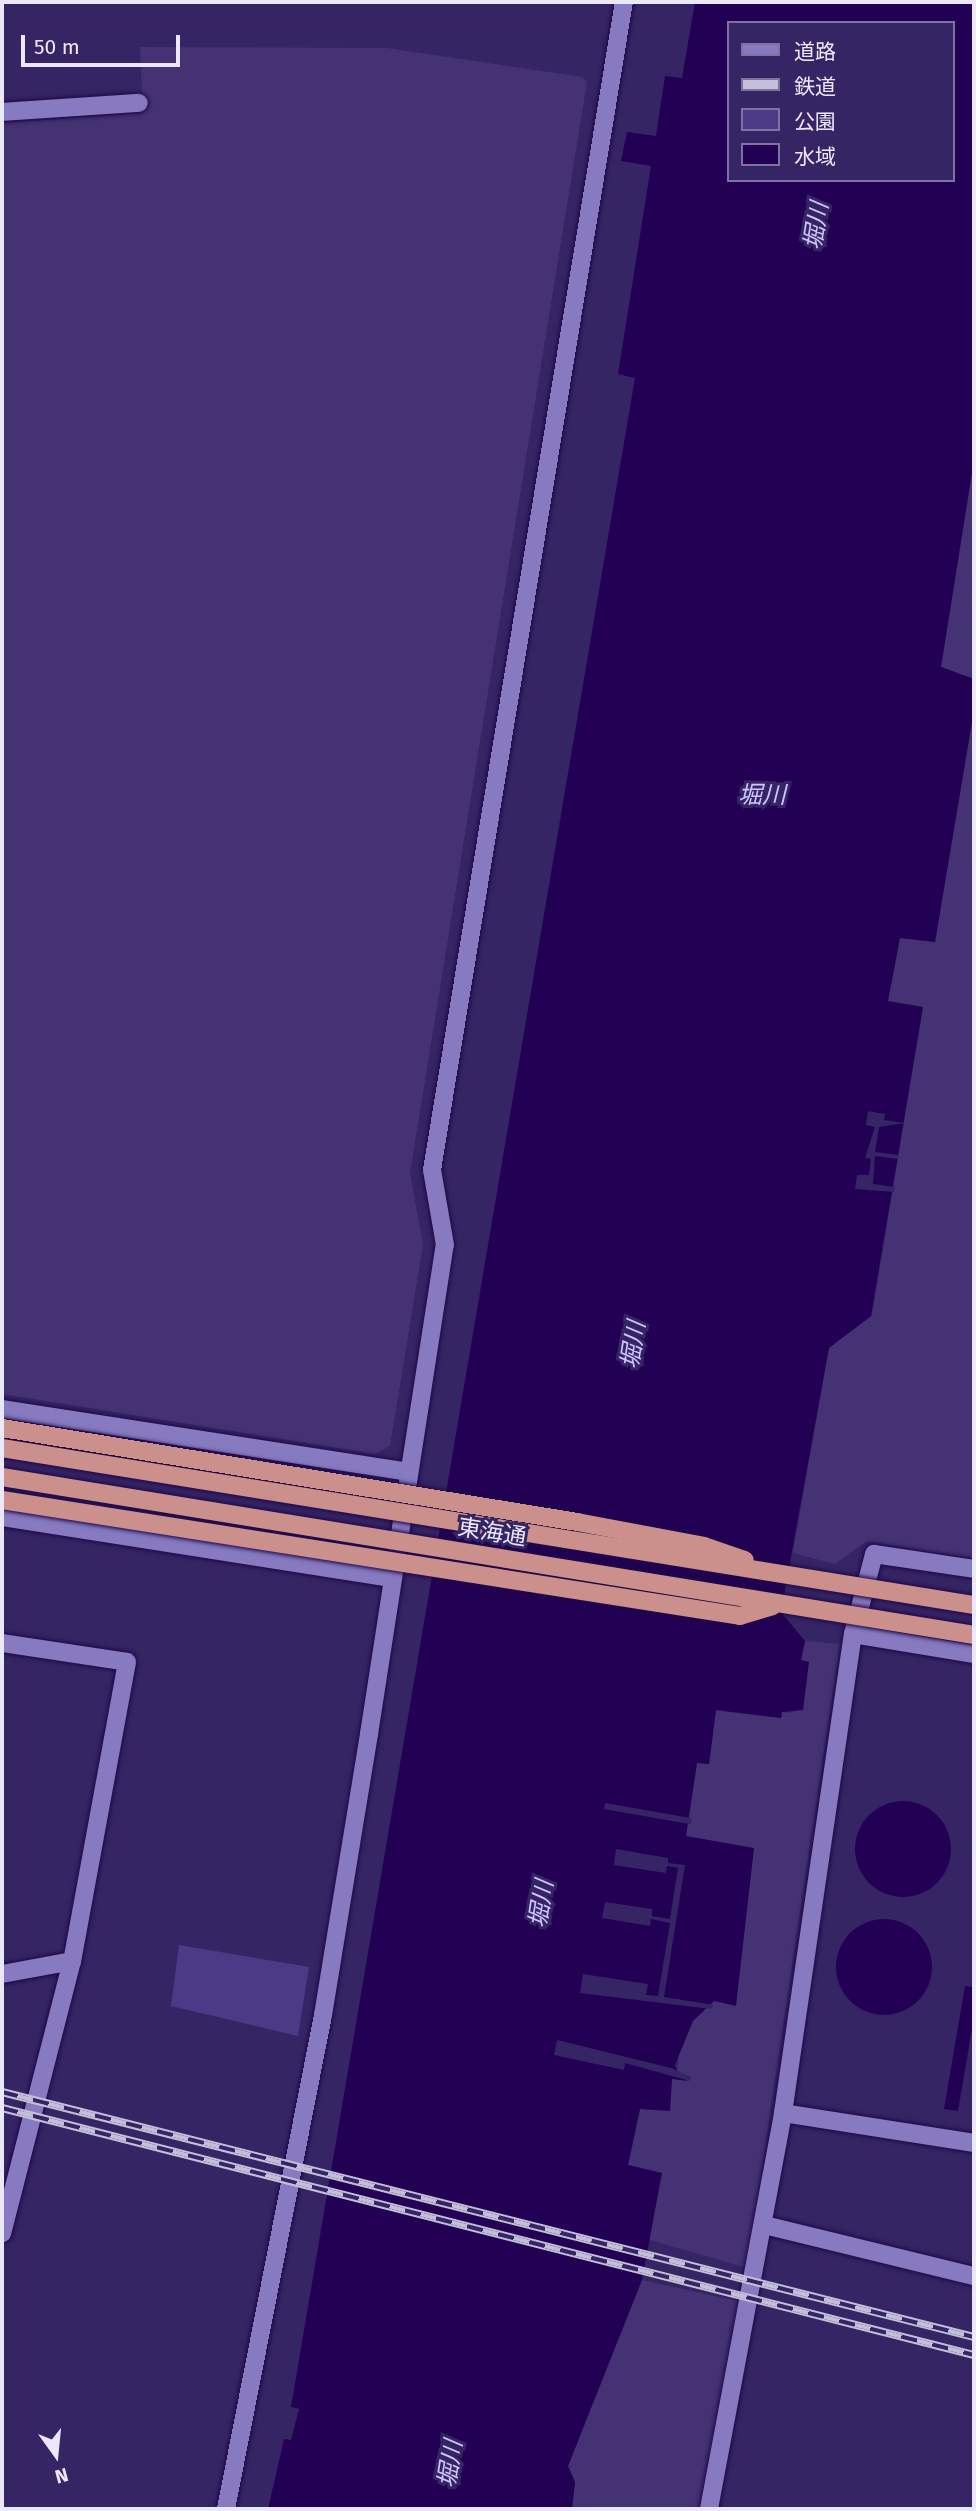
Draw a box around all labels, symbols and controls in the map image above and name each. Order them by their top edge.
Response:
scale bar [24,21,184,65]
legend [727,21,955,182]
text: 50 m [34,34,80,60]
text: 道路 [794,39,836,65]
text: 鉄道 [794,74,836,100]
text: 公園 [794,109,836,135]
text: 水域 [794,144,836,170]
water label: 堀川 [799,200,835,252]
water label: 堀川 [738,782,786,810]
water label: 堀川 [616,1319,652,1371]
street label: 東海通 [456,1513,528,1551]
water label: 堀川 [524,1878,560,1930]
north arrow [21,2420,91,2490]
water label: 堀川 [433,2438,469,2490]
text: N [53,2463,71,2489]

